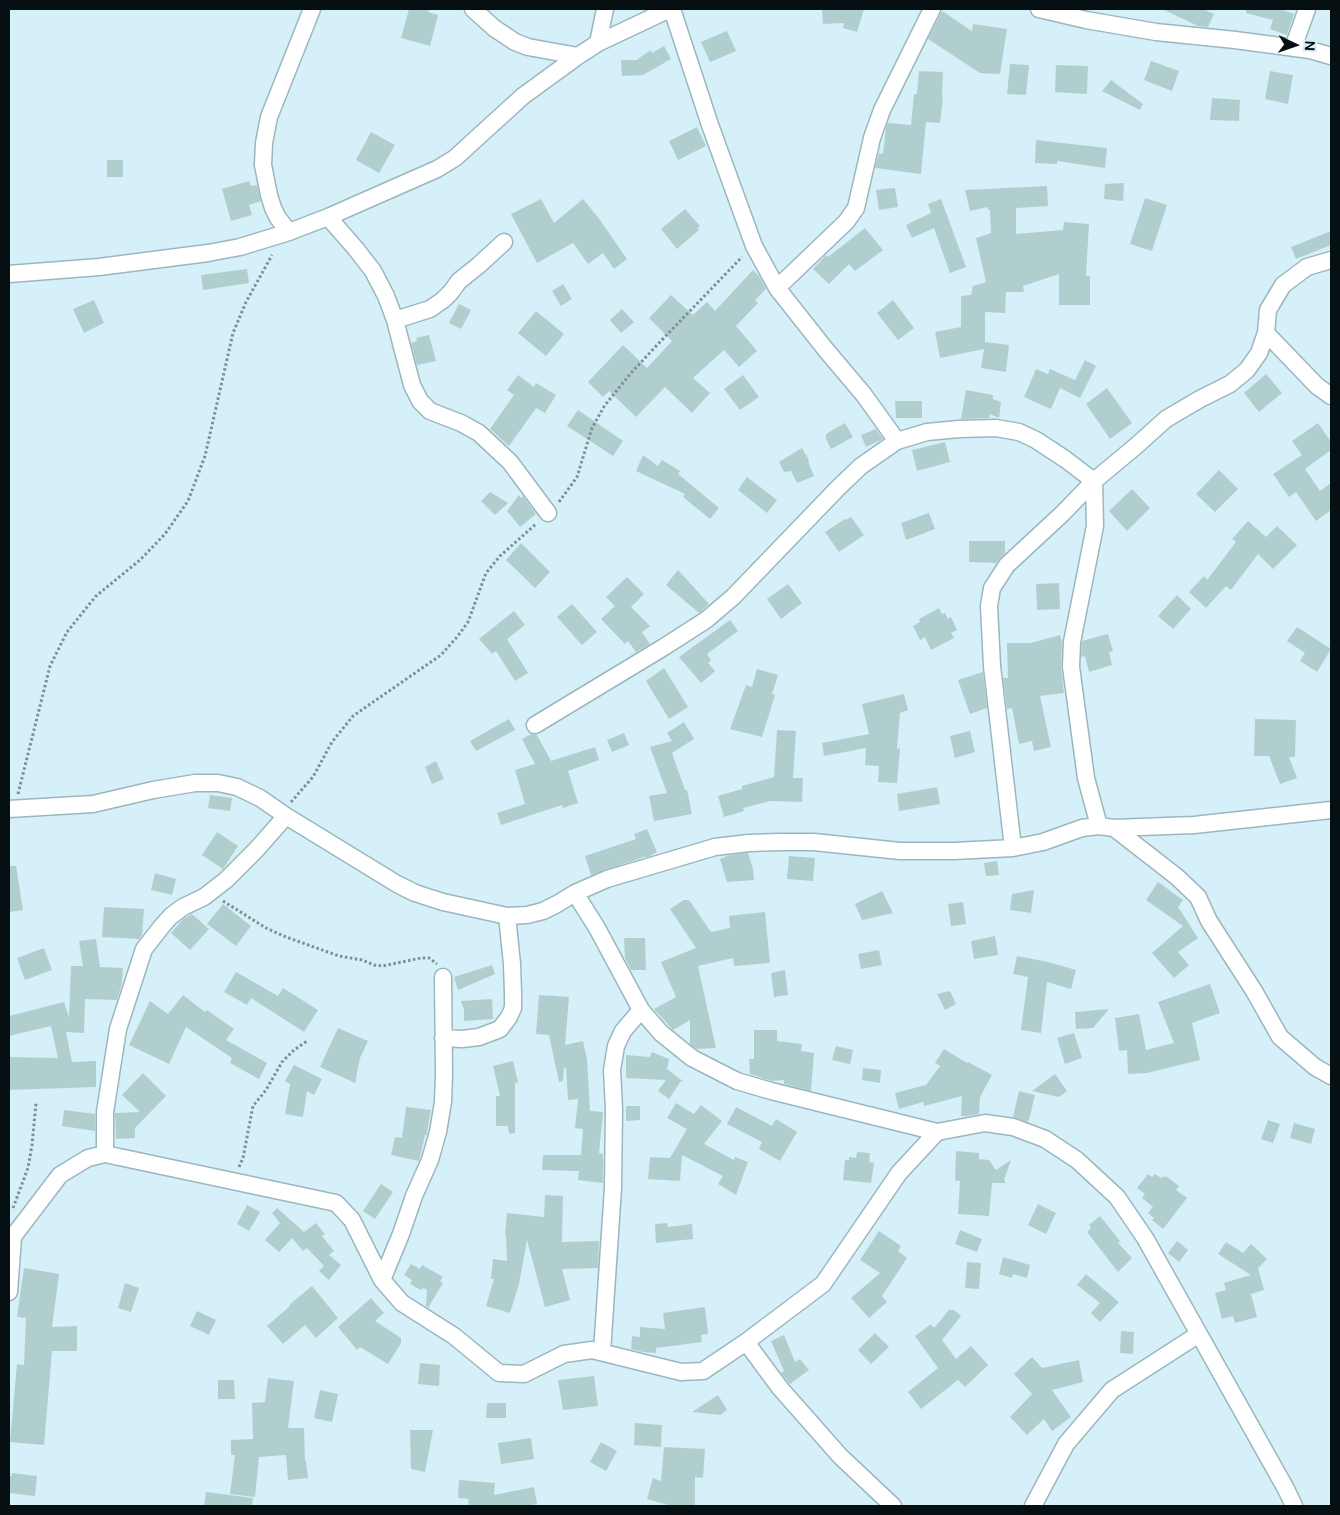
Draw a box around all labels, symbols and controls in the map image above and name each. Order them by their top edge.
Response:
north arrow [1270,20,1320,70]
text: N [1301,40,1319,51]

